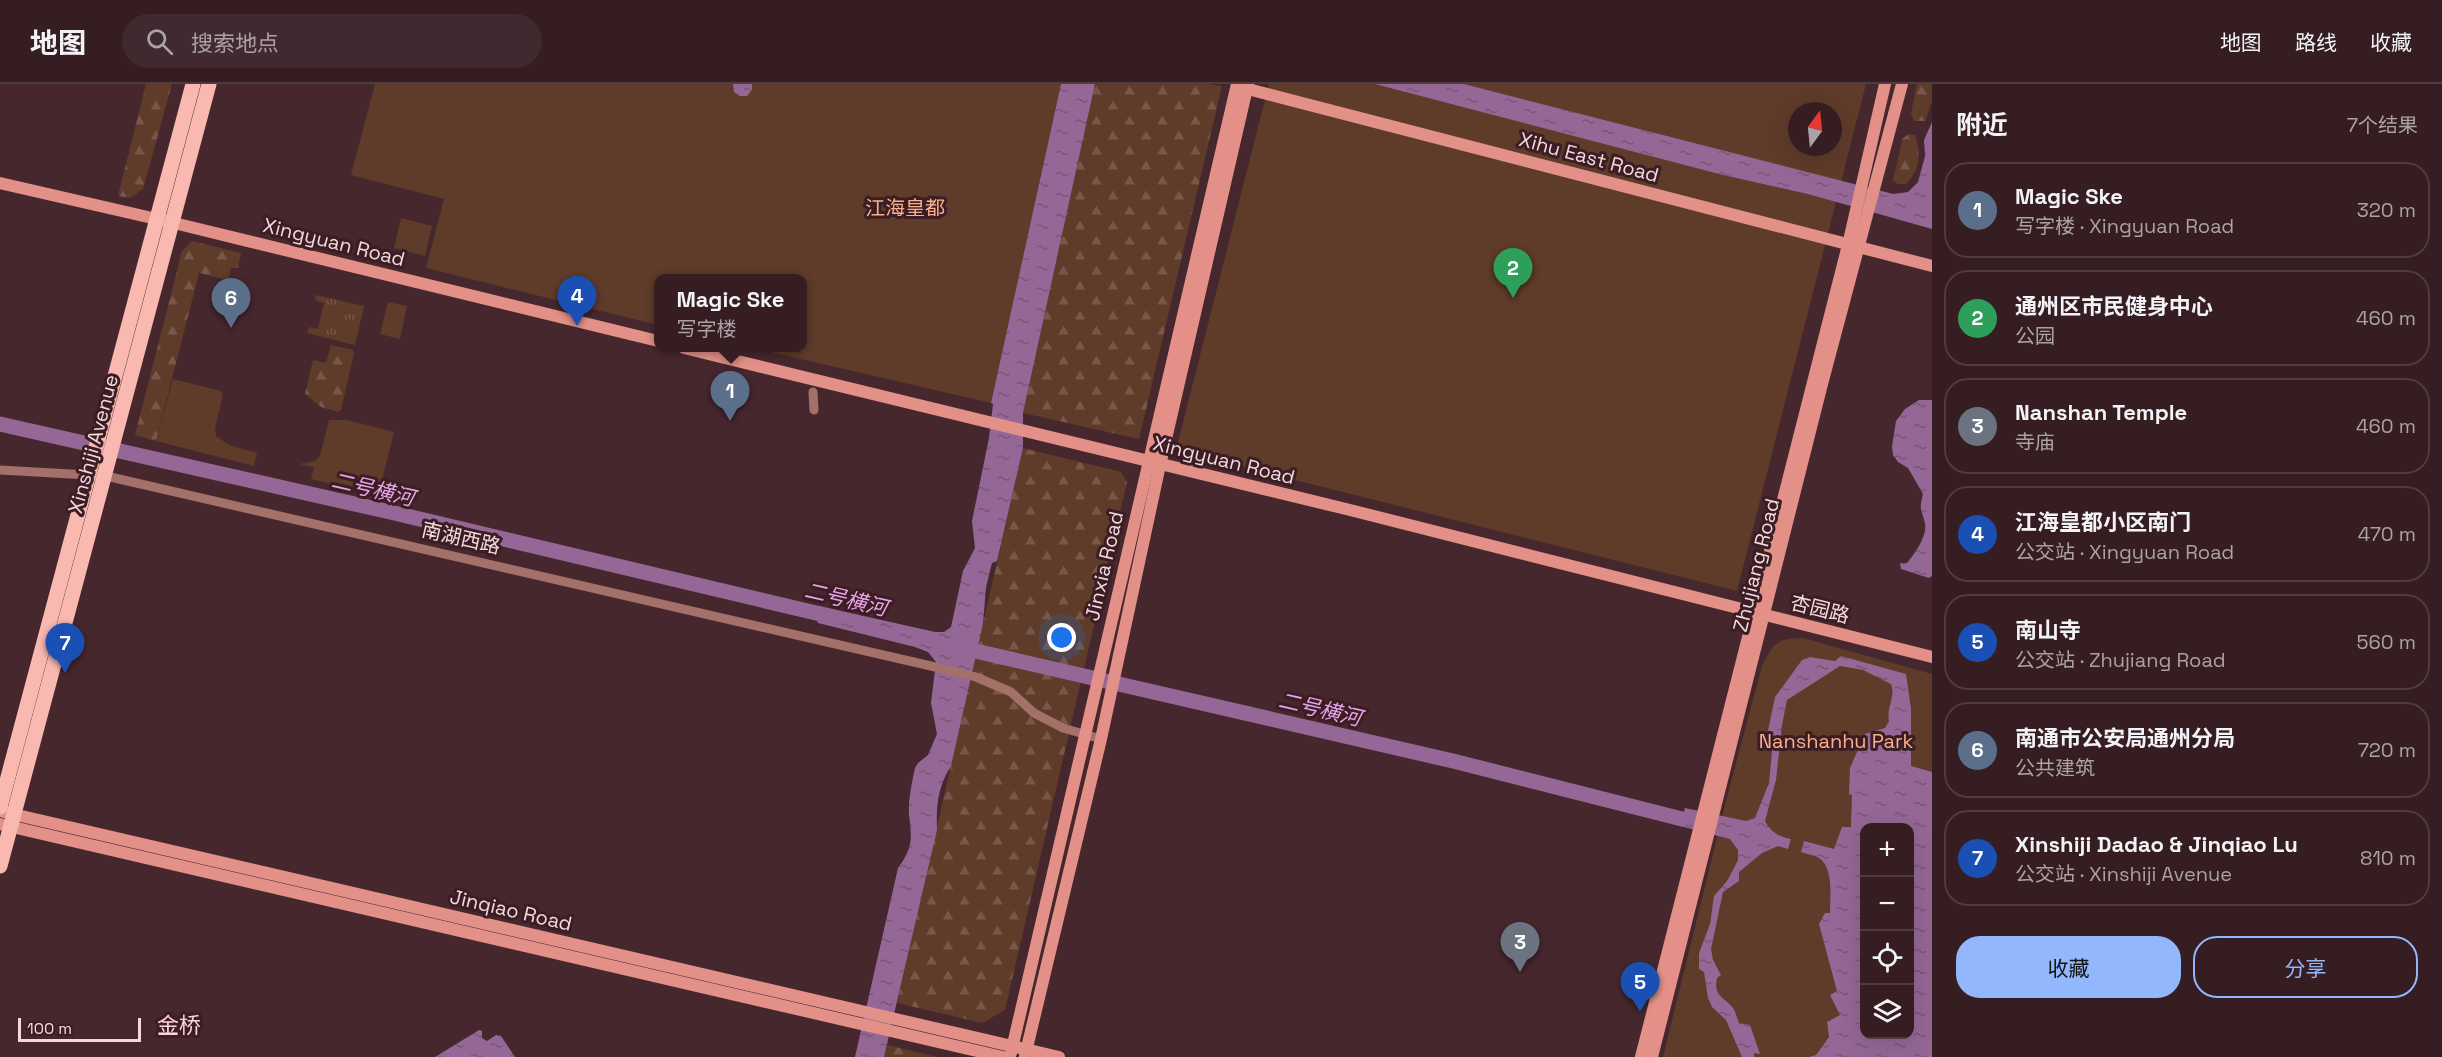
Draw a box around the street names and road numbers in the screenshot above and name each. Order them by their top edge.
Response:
street label: Xihu East Road [1516,126,1662,188]
street label: Xingyuan Road [260,212,408,272]
street label: Xinshiji Avenue [62,372,124,516]
street label: Xingyuan Road [1150,430,1298,490]
street label: Zhujiang Road [1727,496,1785,634]
street label: Jinxia Road [1079,509,1129,623]
street label: 南湖西路 [419,516,503,560]
street label: 杏园路 [1788,589,1852,629]
street label: Jinqiao Road [447,883,575,937]

